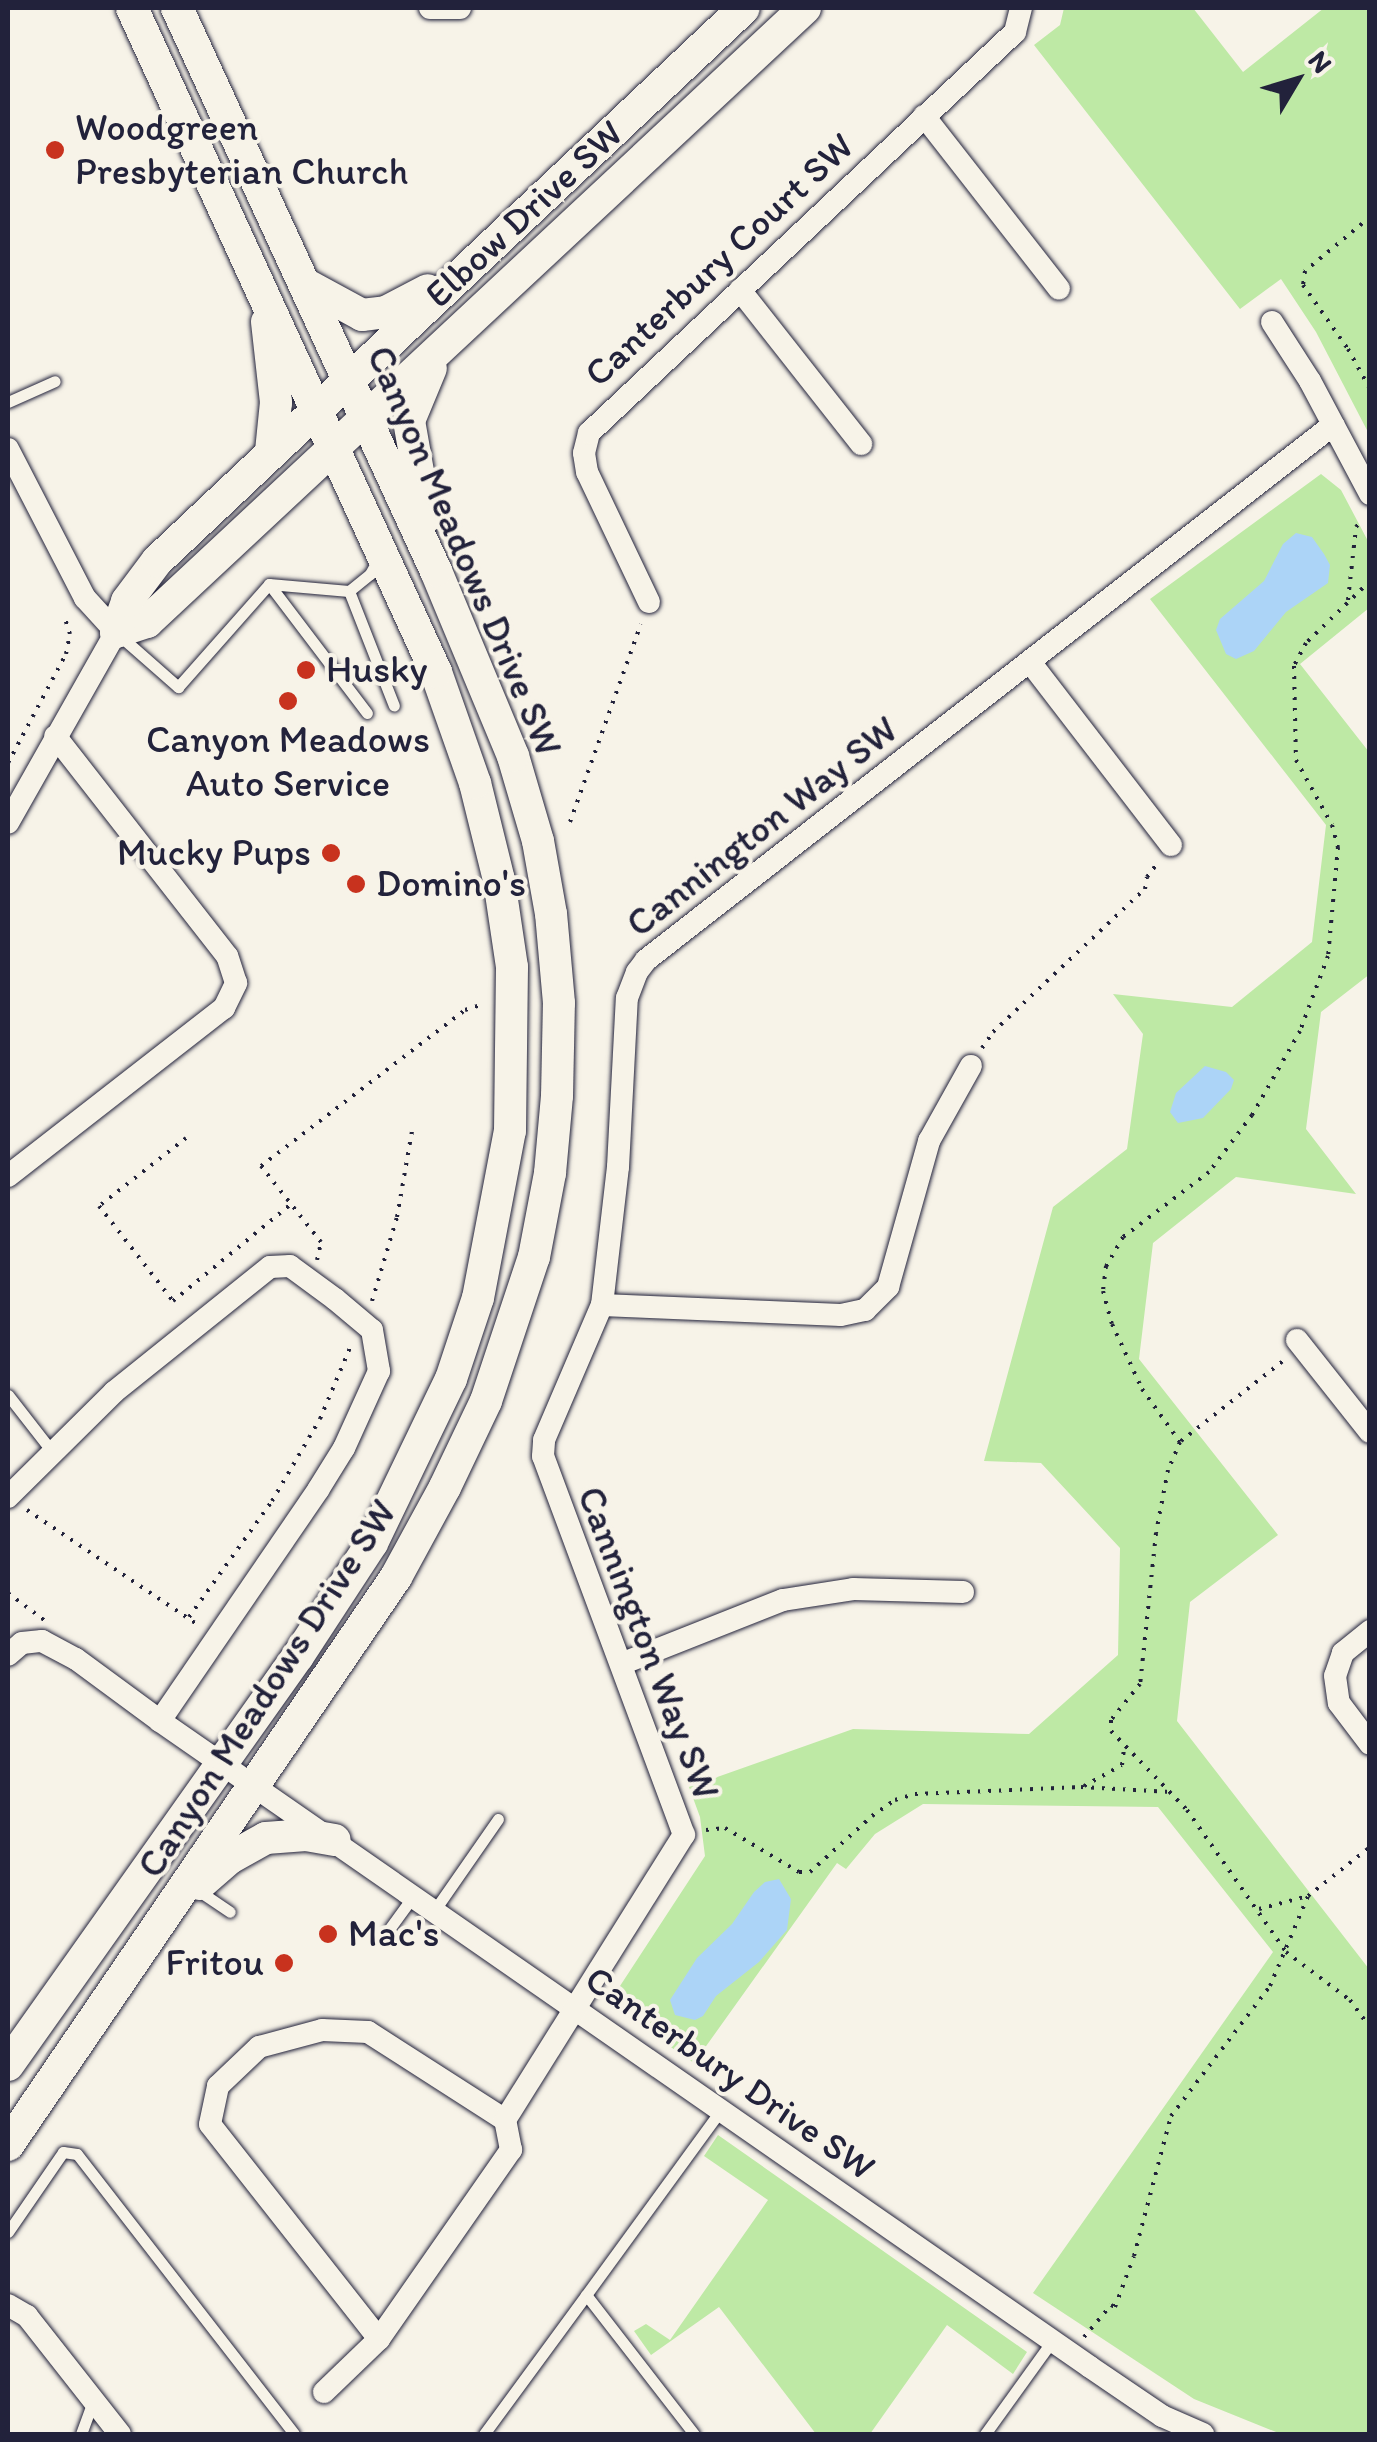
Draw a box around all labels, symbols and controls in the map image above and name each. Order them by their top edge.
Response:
north arrow [1247,30,1347,130]
text: N [1301,44,1340,79]
place label: Woodgreen Presbyterian Church [75,105,410,194]
street label: Elbow Drive SW [416,111,632,317]
street label: Canterbury Court SW [575,124,863,396]
marker: Woodgreen Presbyterian Church [44,139,66,161]
street label: Canyon Meadows Drive SW [357,340,571,762]
place label: Husky [326,647,428,693]
marker: Husky [295,659,317,681]
marker: Canyon Meadows Auto Service [277,690,299,712]
street label: Cannington Way SW [617,707,907,947]
place label: Canyon Meadows Auto Service [147,717,429,806]
place label: Mucky Pups [117,830,311,876]
marker: Mucky Pups [320,842,342,864]
place label: Domino's [376,861,526,907]
marker: Domino's [345,873,367,895]
street label: Cannington Way SW [567,1480,729,1806]
street label: Canyon Meadows Drive SW [128,1492,406,1886]
place label: Mac's [348,1911,440,1957]
marker: Mac's [317,1923,339,1945]
place label: Fritou [165,1940,264,1986]
marker: Fritou [273,1952,295,1974]
street label: Canterbury Drive SW [577,1956,883,2190]

